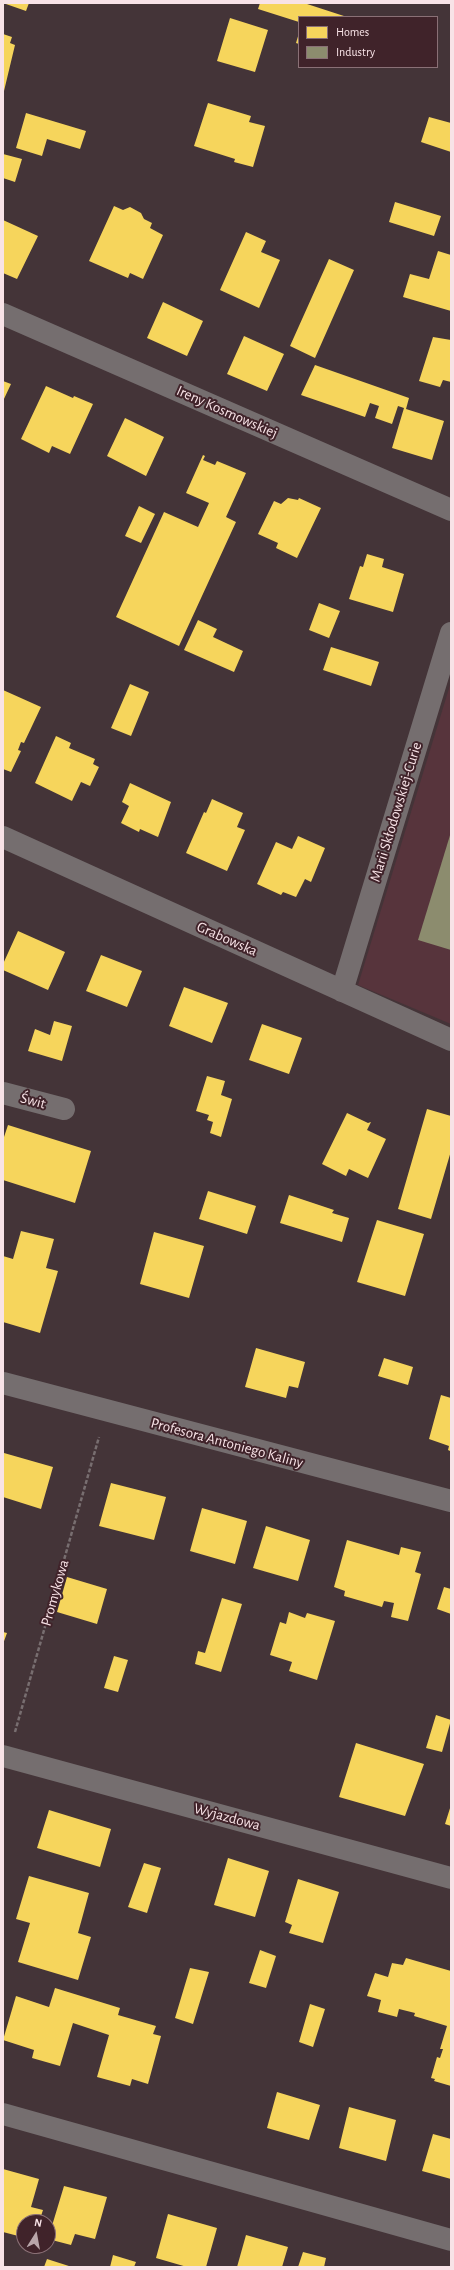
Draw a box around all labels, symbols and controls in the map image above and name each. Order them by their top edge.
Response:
legend [298,16,438,68]
text: Homes [336,26,369,38]
text: Industry [336,46,375,58]
street label: Ireny Kosmowskiej [174,382,280,442]
street label: Marii Skłodowskiej-Curie [366,740,426,884]
street label: Grabowska [194,918,260,960]
street label: Świt [18,1089,48,1113]
street label: Profesora Antoniego Kaliny [149,1414,305,1472]
street label: Promykowa [37,1558,73,1628]
street label: Wyjazdowa [192,1800,262,1834]
north arrow [16,2214,56,2254]
text: N [33,2217,43,2229]

